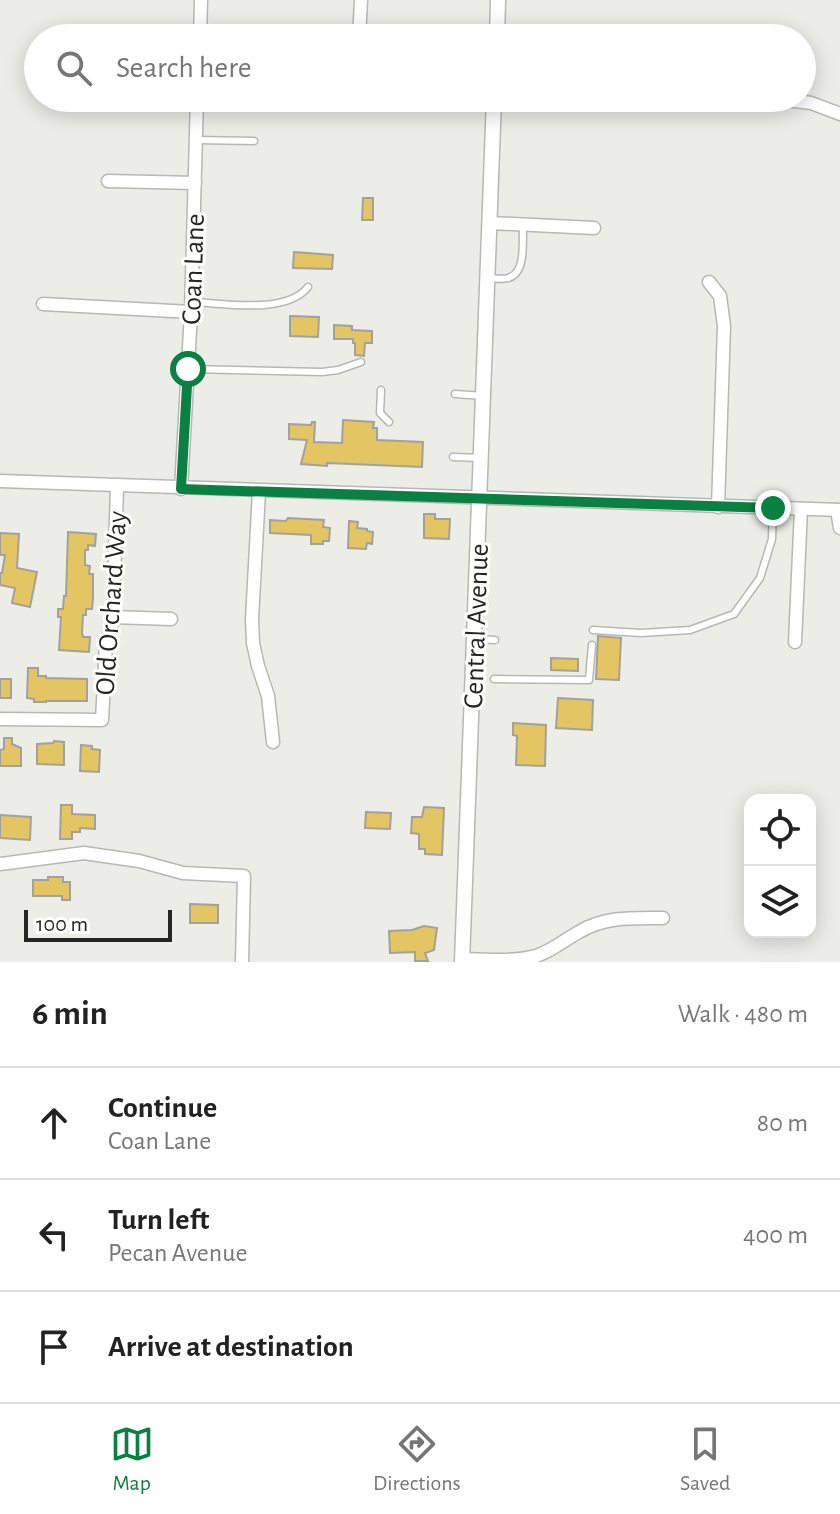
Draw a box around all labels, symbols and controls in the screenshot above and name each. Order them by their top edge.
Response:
search box [24,24,816,112]
icon: search [52,46,96,90]
text: Search here [116,53,252,83]
street label: Coan Lane [178,213,210,325]
route start [170,351,206,387]
route end [755,490,791,526]
street label: Old Orchard Way [92,510,132,696]
street label: Central Avenue [460,543,494,709]
map controls [744,794,816,938]
button: locate [744,794,816,866]
button: layers [744,866,816,938]
scale bar [24,906,172,942]
text: 100 m [36,913,88,935]
text: 6 min [32,997,108,1031]
text: Walk · 480 m [678,1001,808,1027]
text: Continue [108,1093,217,1123]
icon: ahead [32,1101,76,1145]
text: 80 m [757,1110,808,1136]
text: Coan Lane [108,1128,211,1154]
text: Turn left [108,1205,209,1235]
icon: left [32,1213,76,1257]
text: 400 m [743,1222,808,1248]
text: Pecan Avenue [108,1240,247,1266]
icon: arrive [32,1325,76,1369]
text: Arrive at destination [108,1332,354,1362]
tab: Map [110,1422,154,1496]
tab: Directions [373,1422,461,1496]
tab: Saved [680,1422,730,1496]

